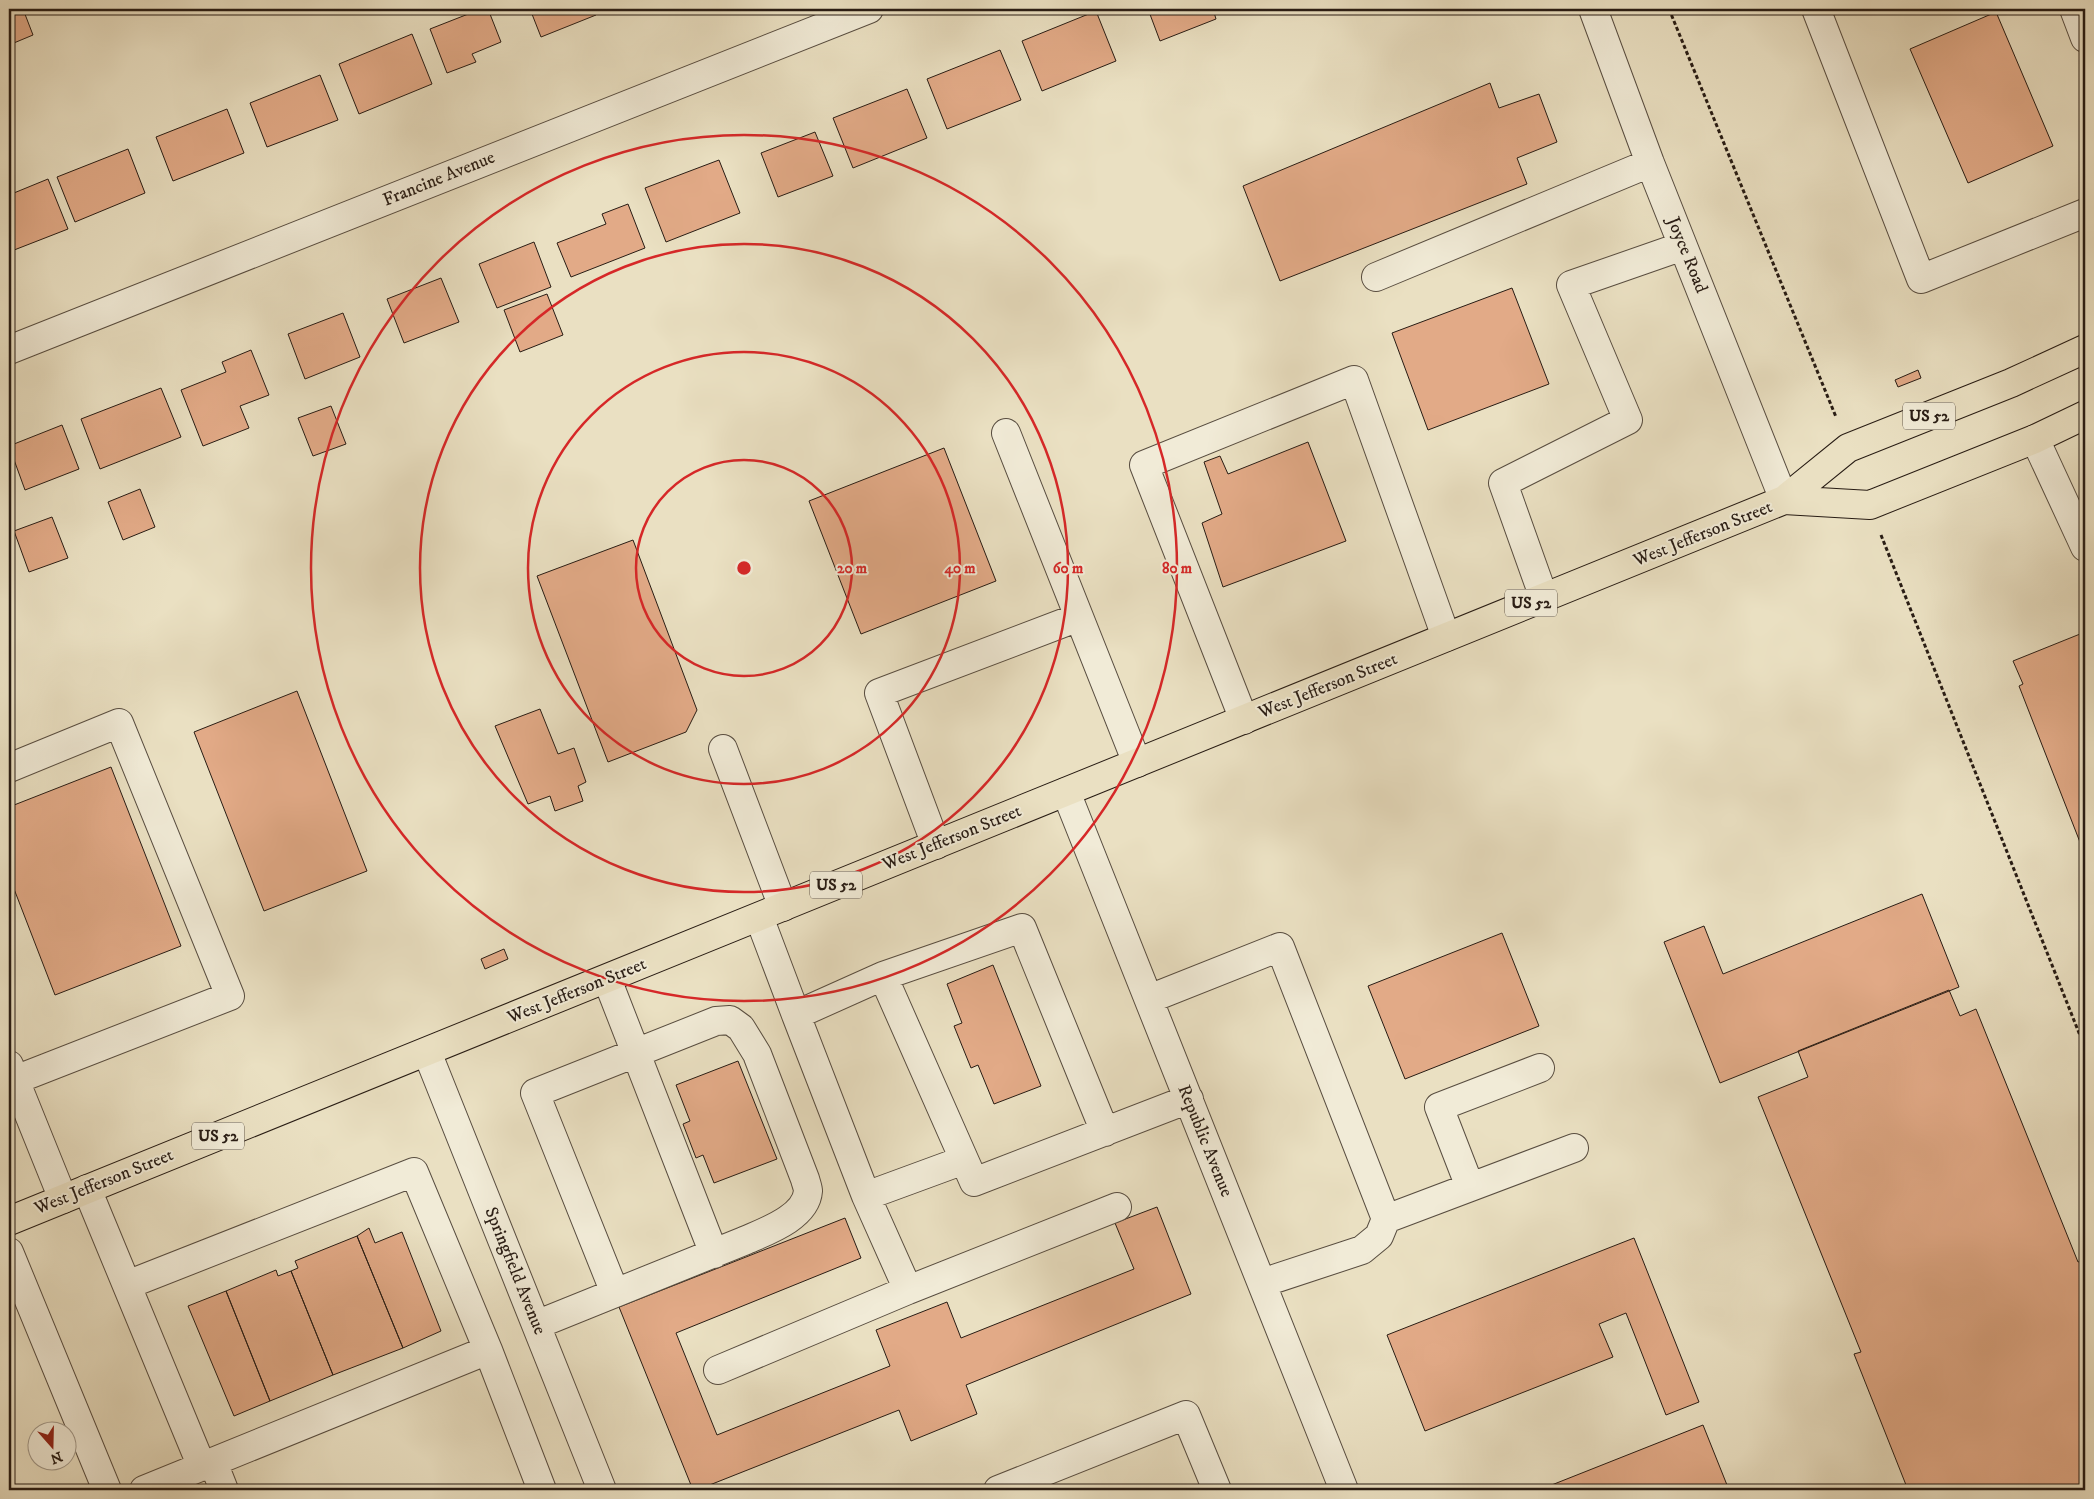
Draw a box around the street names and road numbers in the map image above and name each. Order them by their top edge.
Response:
street label: Francine Avenue [380,147,498,211]
street label: Joyce Road [1661,212,1712,296]
road number: US 52 [1903,402,1955,430]
street label: West Jefferson Street [1629,496,1776,572]
road number: US 52 [1505,590,1557,616]
street label: West Jefferson Street [1254,648,1401,724]
street label: West Jefferson Street [878,800,1025,876]
road number: US 52 [810,872,862,898]
street label: West Jefferson Street [503,953,650,1029]
street label: Republic Avenue [1173,1082,1237,1200]
road number: US 52 [192,1122,244,1150]
street label: West Jefferson Street [30,1144,177,1220]
street label: Springfield Avenue [479,1204,551,1338]

